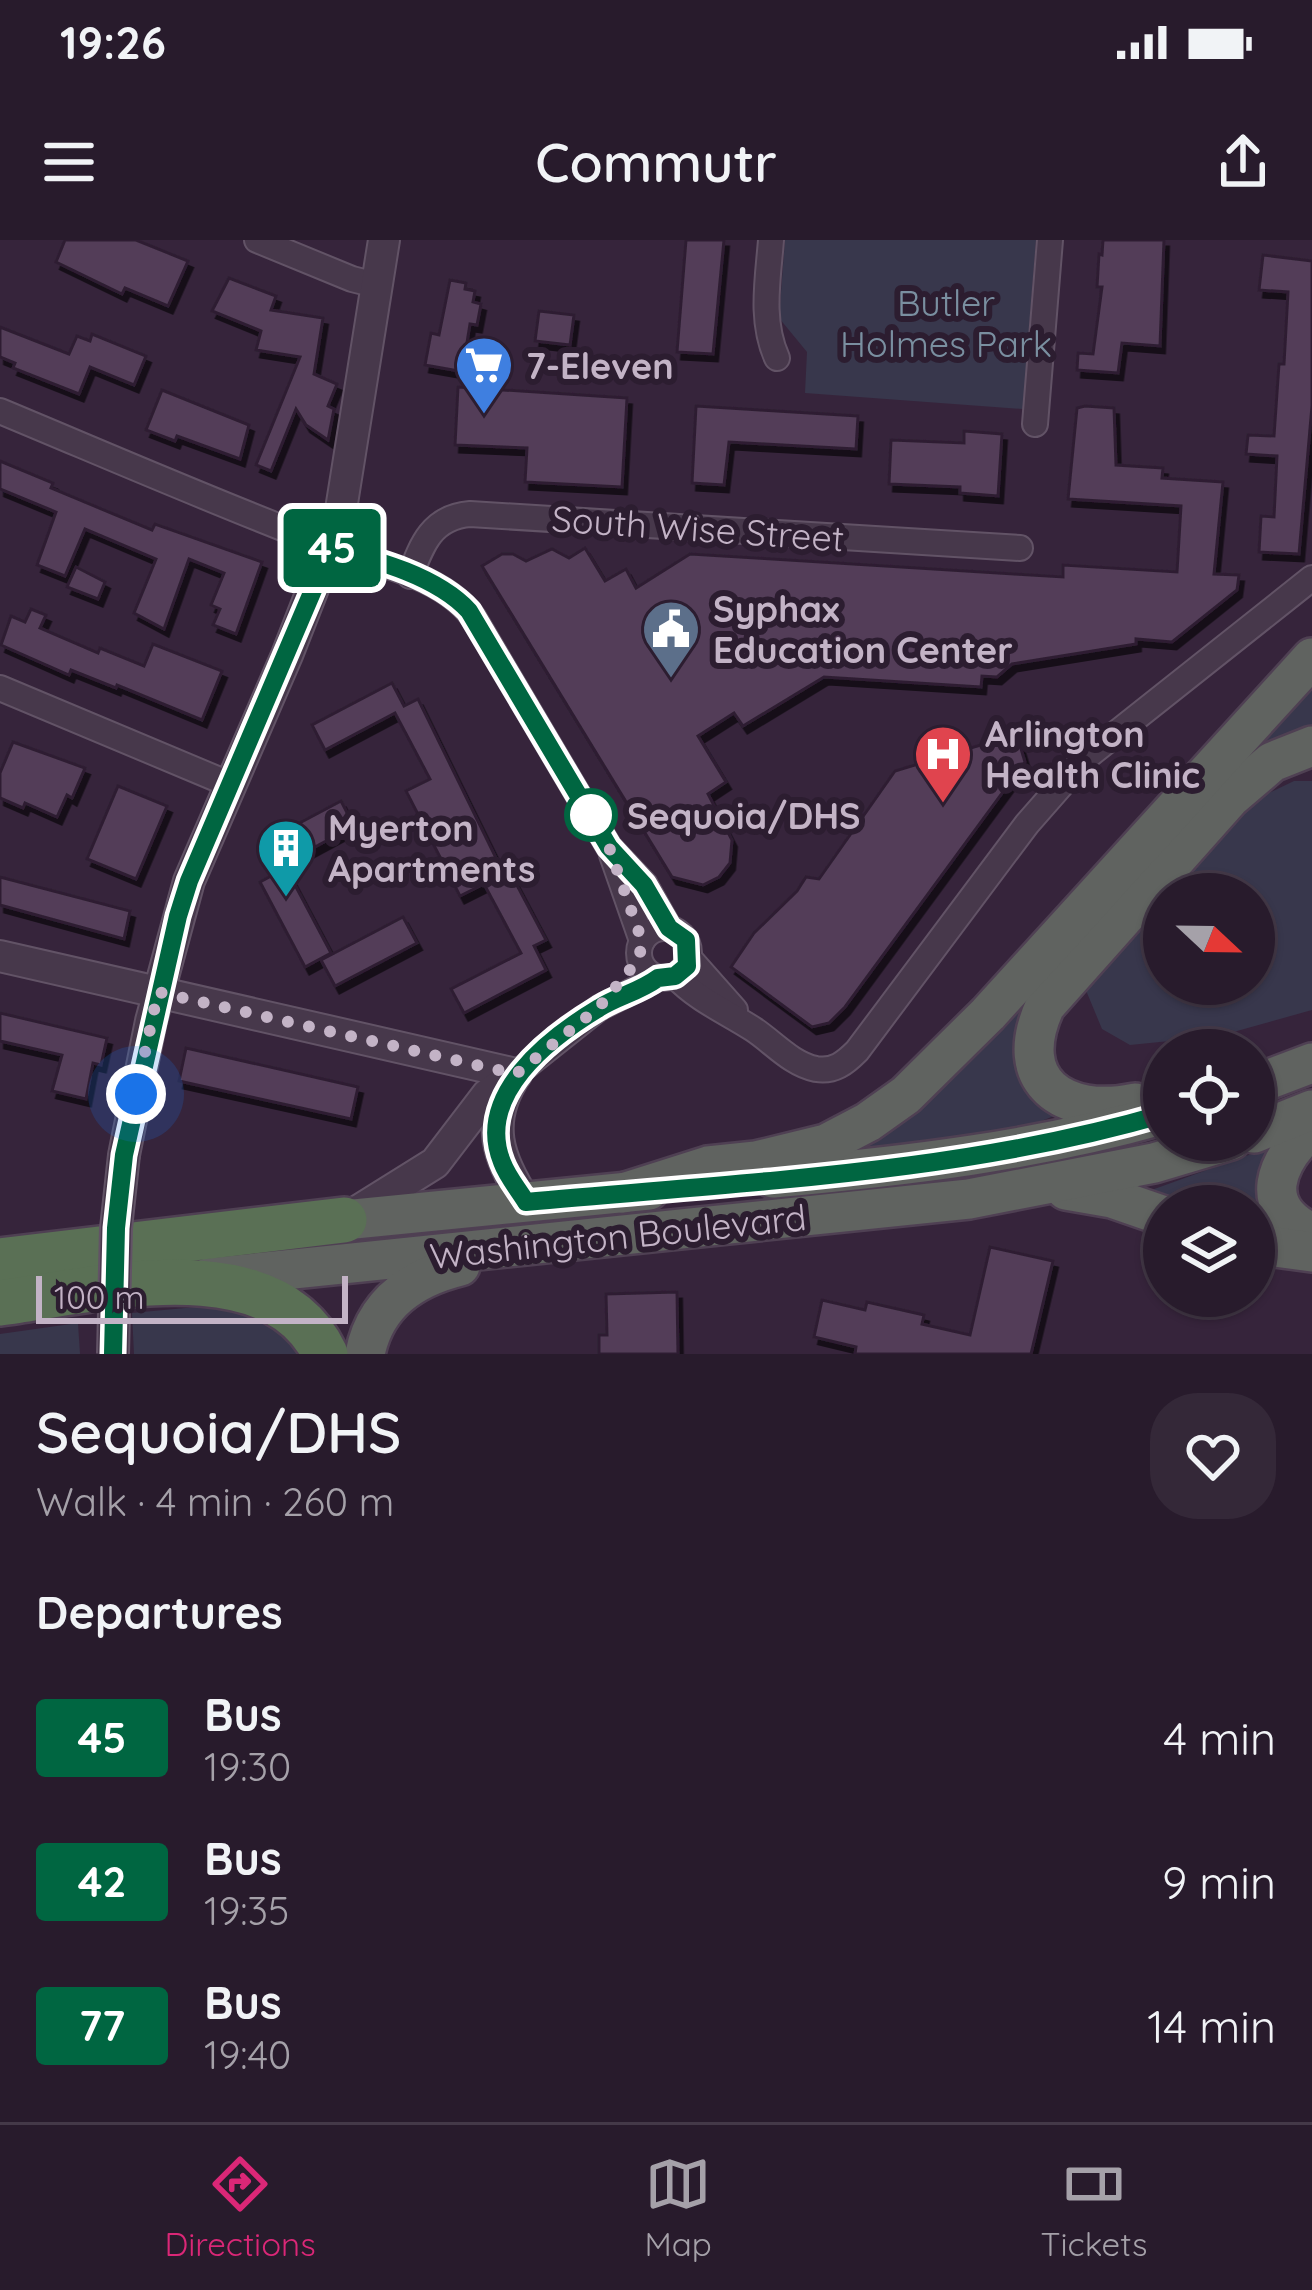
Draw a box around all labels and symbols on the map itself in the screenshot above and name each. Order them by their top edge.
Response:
park label: Butler Holmes Park [840,280,1052,366]
supermarket icon: 7-Eleven [453,334,515,416]
place label: 7-Eleven [526,343,674,388]
street label: South Wise Street [550,495,846,561]
line badge: 45 [278,509,386,587]
place label: Syphax Education Center [713,586,1013,672]
public building icon: Syphax Education Center [640,598,702,680]
place label: Arlington Health Clinic [985,711,1200,797]
hospital icon: Arlington Health Clinic [912,723,974,805]
marker: Sequoia/DHS [566,790,616,840]
place label: Sequoia/DHS [627,793,861,838]
place label: Myerton Apartments [328,805,535,891]
building icon: Myerton Apartments [255,817,317,899]
north arrow [1143,873,1275,1005]
your location [106,1064,166,1124]
street label: Washington Boulevard [427,1194,809,1278]
scale bar [36,1270,348,1323]

